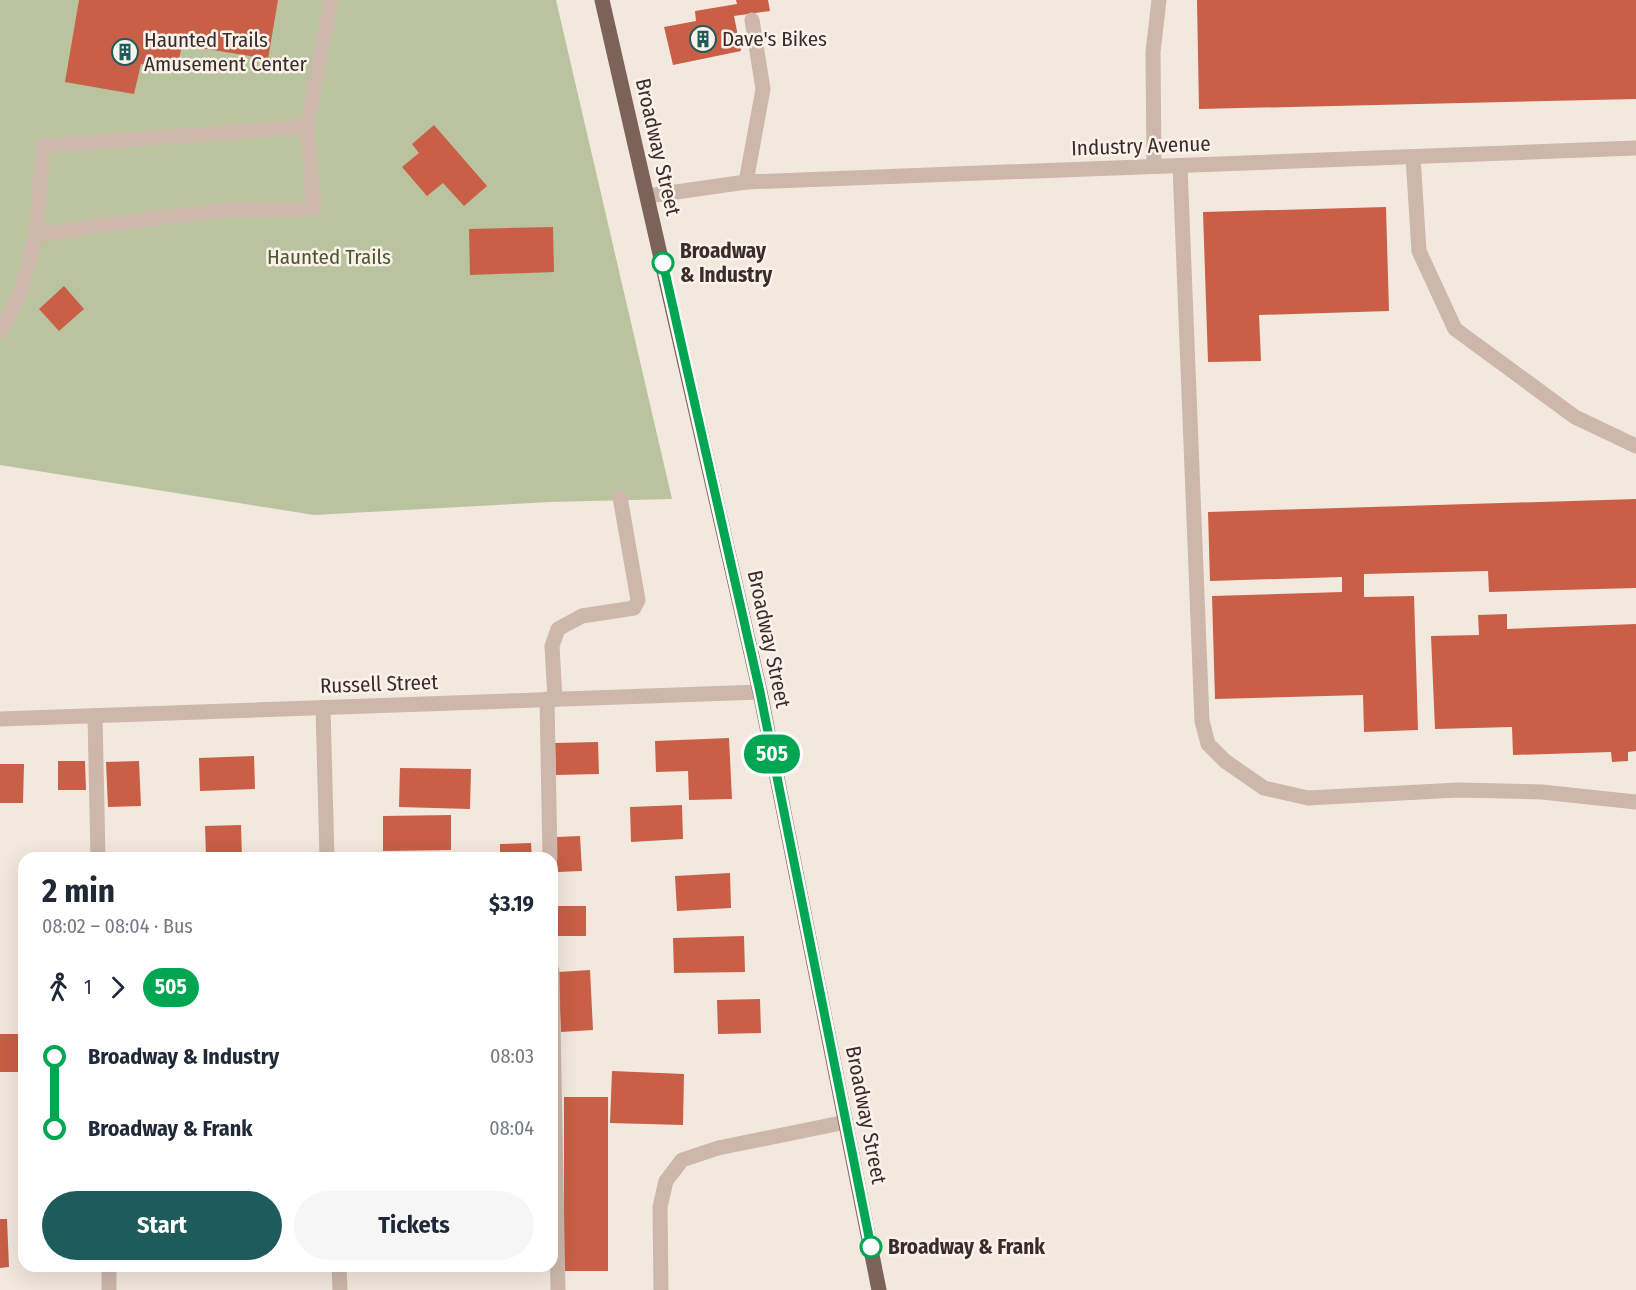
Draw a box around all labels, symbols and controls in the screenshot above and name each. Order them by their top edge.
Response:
building icon: Dave's Bikes [688,24,718,54]
place label: Dave's Bikes [722,26,827,52]
place label: Haunted Trails Amusement Center [144,27,308,77]
building icon: Haunted Trails Amusement Center [110,37,140,67]
street label: Broadway Street [630,76,686,218]
street label: Industry Avenue [1071,131,1211,161]
place label: Broadway & Industry [680,238,773,288]
park label: Haunted Trails [267,244,391,270]
marker: Broadway & Industry [652,252,674,274]
street label: Broadway Street [742,568,796,710]
street label: Russell Street [319,669,439,699]
line badge: 505 [738,734,806,774]
text: 505 [756,741,788,767]
text: 2 min [42,871,115,911]
text: $3.19 [489,890,534,917]
text: 08:02 – 08:04 · Bus [42,914,193,938]
icon: walk [42,971,75,1004]
icon: forward [101,971,134,1004]
text: 505 [155,974,187,1000]
text: 1 [84,975,92,999]
text: Broadway & Industry [88,1043,279,1070]
text: 08:03 [490,1044,534,1068]
street label: Broadway Street [840,1044,892,1186]
text: Broadway & Frank [88,1115,252,1142]
text: 08:04 [489,1116,534,1140]
button: Start [42,1191,282,1260]
button: Tickets [294,1191,534,1260]
place label: Broadway & Frank [888,1234,1045,1260]
marker: Broadway & Frank [860,1236,882,1258]

